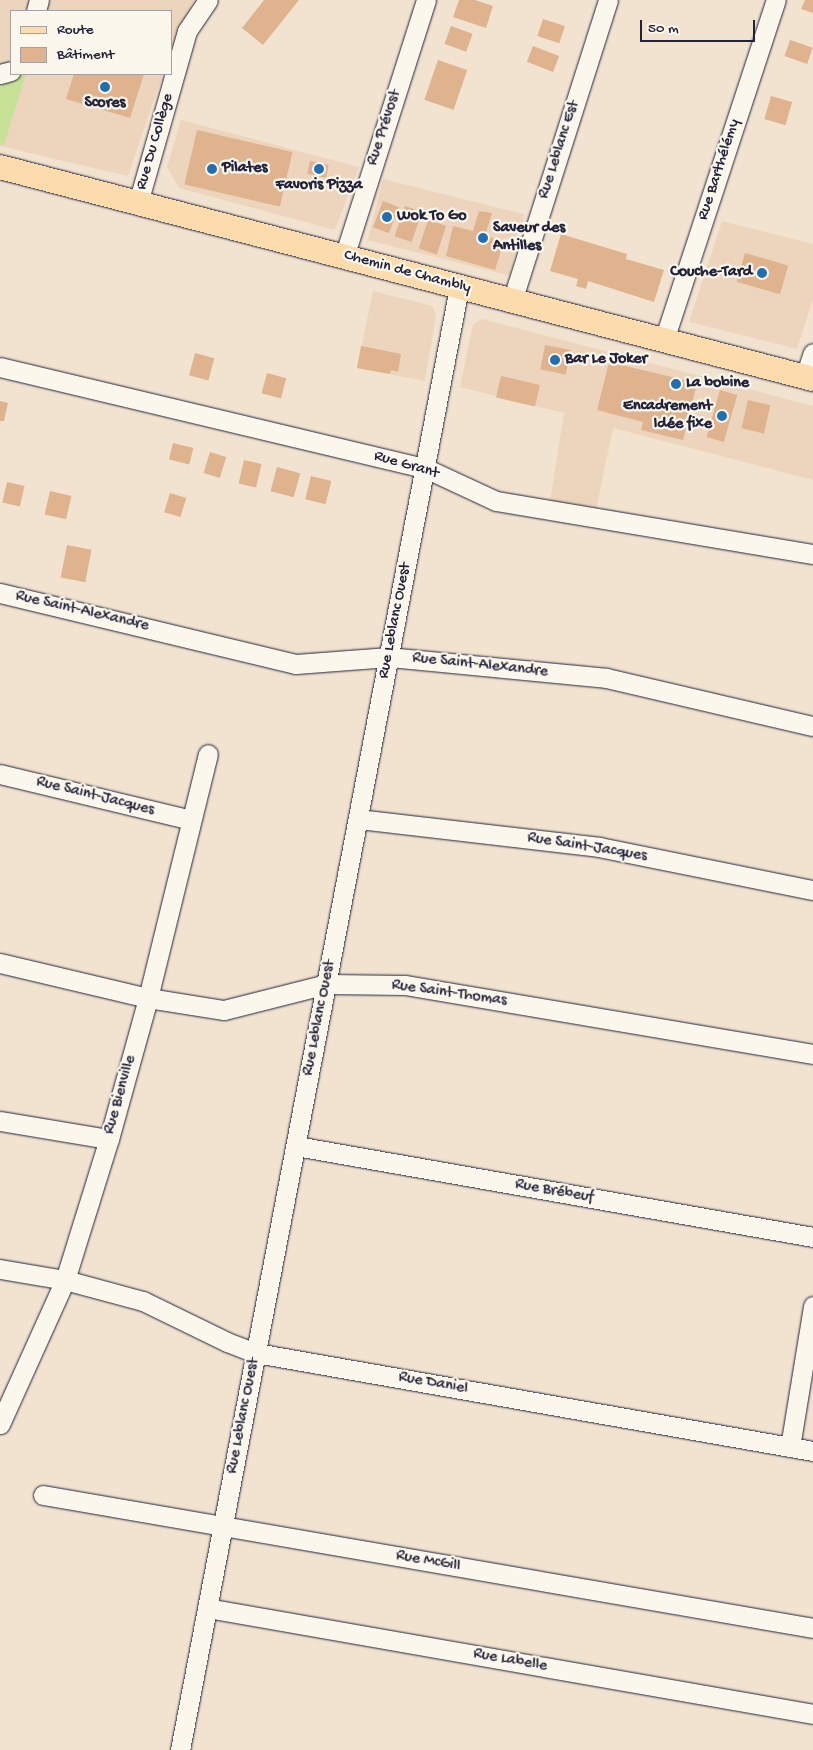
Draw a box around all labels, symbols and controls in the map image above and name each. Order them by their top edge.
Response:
legend [10,10,172,75]
scale bar [643,10,758,42]
text: 50 m [648,20,679,38]
text: Route [57,21,94,39]
text: Bâtiment [57,46,114,64]
marker: Scores [99,81,111,93]
street label: Rue Prévost [364,88,406,168]
street label: Rue Du Collège [133,92,179,192]
place label: Scores [85,94,125,114]
street label: Rue Leblanc Est [535,98,585,202]
street label: Rue Barthélémy [695,117,745,223]
place label: Pilates [222,159,267,179]
marker: Pilates [206,163,218,175]
marker: Favoris Pizza [313,163,325,175]
place label: Favoris Pizza [276,176,362,196]
place label: Wok To Go [397,207,466,227]
marker: Wok To Go [381,211,393,223]
place label: Saveur des Antilles [493,219,565,257]
marker: Saveur des Antilles [477,232,489,244]
street label: Chemin de Chambly [341,247,473,299]
place label: Couche-Tard [670,263,752,283]
marker: Couche-Tard [756,267,768,279]
place label: Bar Le Joker [565,350,647,370]
marker: Bar Le Joker [549,354,561,366]
place label: La bobine [686,374,749,394]
marker: La bobine [670,378,682,390]
place label: Encadrement Idée fixe [623,397,712,435]
marker: Encadrement Idée fixe [716,410,728,422]
street label: Rue Grant [371,448,441,484]
street label: Rue Leblanc Ouest [375,561,417,681]
street label: Rue Saint-Alexandre [13,587,151,637]
street label: Rue Saint-Alexandre [411,649,549,683]
street label: Rue Saint-Jacques [34,773,156,821]
street label: Rue Saint-Jacques [526,829,648,867]
street label: Rue Leblanc Ouest [299,958,341,1078]
street label: Rue Saint-Thomas [390,976,508,1012]
street label: Rue Bienville [101,1053,141,1137]
street label: Rue Brébeuf [513,1176,595,1208]
street label: Rue Leblanc Ouest [223,1356,265,1476]
street label: Rue Daniel [397,1368,469,1400]
street label: Rue McGill [394,1547,462,1577]
street label: Rue Labelle [472,1645,548,1677]

